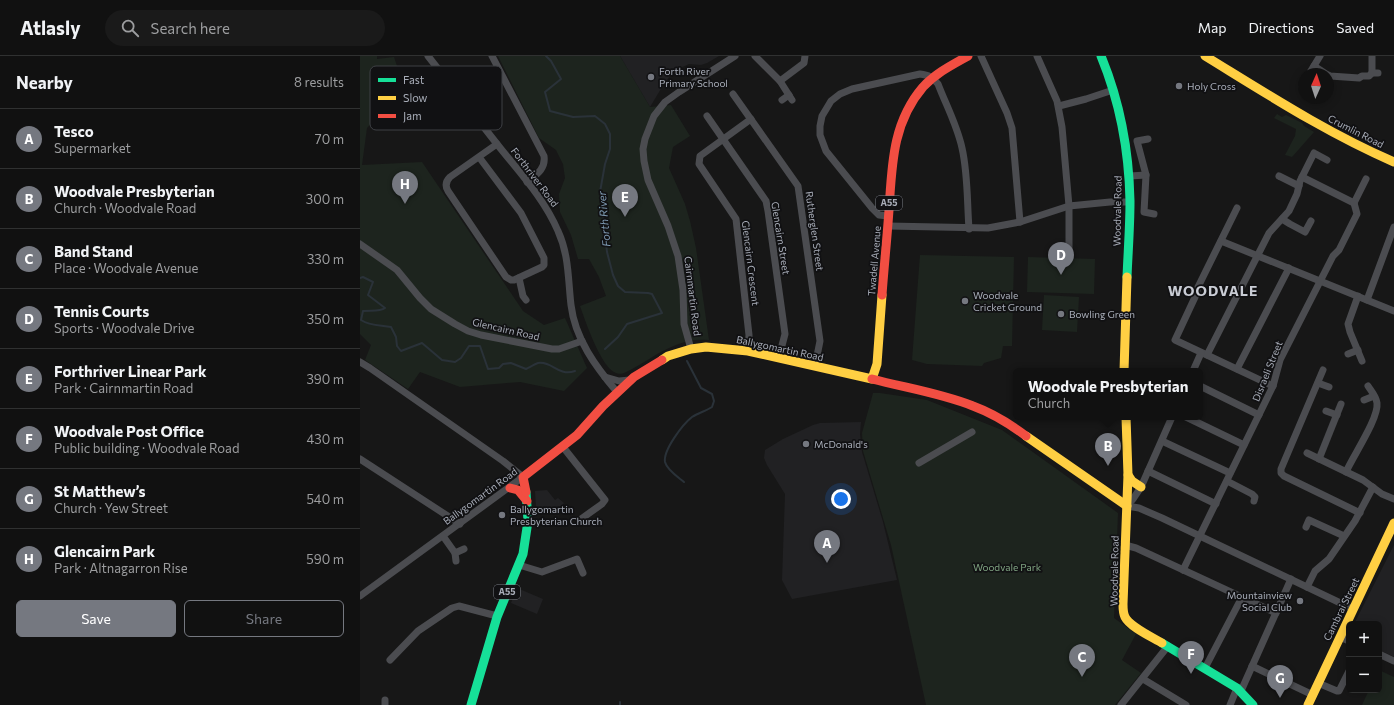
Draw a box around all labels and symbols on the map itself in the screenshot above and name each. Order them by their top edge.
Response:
place label: Forth River Primary School [659,65,728,89]
legend [370,66,502,130]
north arrow [1298,68,1334,104]
marker: Forth River Primary School [646,72,656,82]
text: Fast [403,73,425,86]
place label: Holy Cross [1187,80,1236,92]
marker: Holy Cross [1174,81,1184,91]
text: Slow [403,91,428,104]
text: Jam [403,109,422,123]
street label: Crumlin Road [1326,112,1386,150]
street label: Forthriver Road [509,145,561,209]
pin: H [392,171,418,204]
street label: Woodvale Road [1110,175,1124,246]
pin: E [612,184,638,217]
water label: Forth River [595,190,612,247]
street label: Rutherglen Street [803,190,827,272]
road number: A55 [876,196,902,210]
street label: Glencairn Street [769,201,793,275]
street label: Glencairn Crescent [740,220,762,306]
street label: Twadell Avenue [865,225,883,297]
pin: D [1048,242,1074,275]
street label: Cairnmartin Road [682,256,704,337]
district label: WOODVALE [1168,282,1258,299]
place label: Woodvale Cricket Ground [973,289,1042,313]
marker: Woodvale Cricket Ground [960,296,970,306]
place label: Bowling Green [1069,308,1135,320]
marker: Bowling Green [1056,309,1066,319]
street label: Glencairn Road [471,315,541,343]
street label: Ballygomartin Road [735,333,825,363]
street label: Disraeli Street [1249,339,1285,403]
pin: B [1095,433,1121,466]
place label: McDonald's [814,438,868,450]
marker: McDonald's [801,439,811,449]
street label: Ballygomartin Road [441,465,520,527]
your location [831,489,851,509]
place label: Ballygomartin Presbyterian Church [510,503,602,527]
marker: Ballygomartin Presbyterian Church [497,510,507,520]
pin: A [814,530,840,563]
street label: Woodvale Road [1107,535,1121,606]
park label: Woodvale Park [973,561,1042,573]
street label: Cambrai Street [1321,576,1361,642]
road number: A55 [494,585,520,599]
place label: Mountainview Social Club [1227,589,1292,613]
marker: Mountainview Social Club [1295,596,1305,606]
pin: F [1178,641,1204,674]
pin: C [1069,644,1095,677]
pin: G [1267,665,1293,698]

